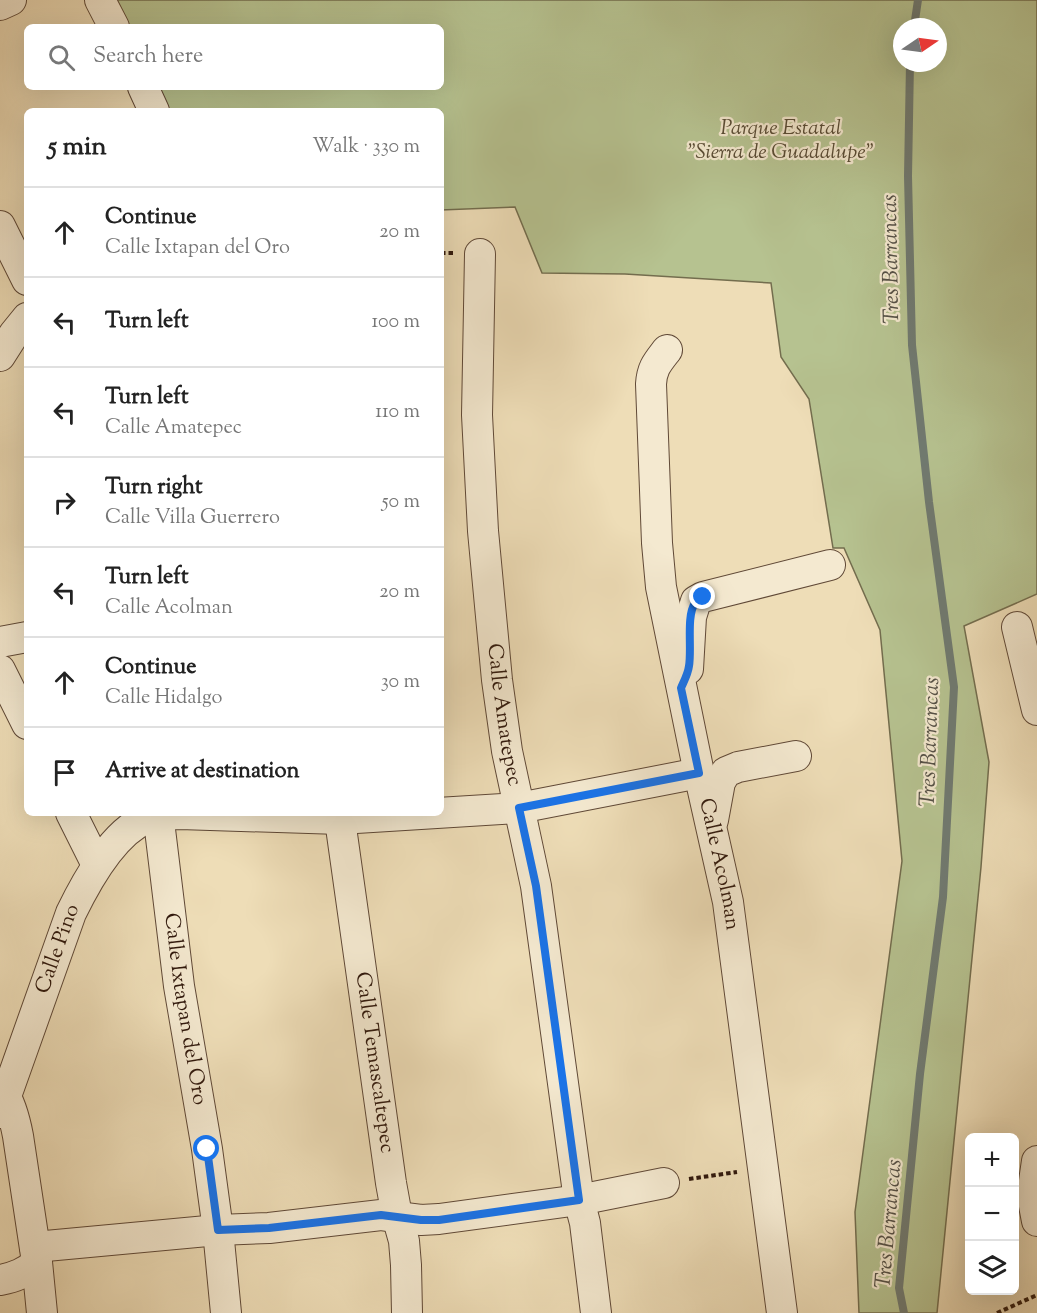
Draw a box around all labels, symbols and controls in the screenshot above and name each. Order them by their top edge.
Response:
north arrow [893,18,947,72]
search box [24,24,444,90]
icon: search [45,41,78,74]
text: Search here [93,41,203,73]
park label: Parque Estatal "Sierra de Guadalupe" [688,114,874,168]
text: 5 min [48,129,107,166]
text: Walk · 330 m [312,133,420,162]
water label: Tres Barrancas [875,194,909,324]
text: Continue [105,202,196,234]
icon: ahead [48,216,81,249]
text: 20 m [379,218,420,247]
text: Calle Ixtapan del Oro [105,234,290,263]
icon: left [48,306,81,339]
text: Turn left [105,306,188,338]
text: 100 m [371,308,420,337]
text: Turn left [105,382,188,414]
icon: left [48,396,81,429]
text: 110 m [375,398,420,427]
text: Calle Amatepec [105,414,242,443]
text: Turn right [105,472,202,504]
icon: right [48,486,81,519]
text: 50 m [382,488,420,517]
text: Calle Villa Guerrero [105,504,280,533]
text: Turn left [105,562,188,594]
icon: left [48,576,81,609]
text: 20 m [379,578,420,607]
route end [689,583,715,609]
text: Calle Acolman [105,594,233,623]
street label: Calle Amatepec [479,642,529,789]
text: Continue [105,652,196,684]
icon: ahead [48,666,81,699]
text: 30 m [381,668,420,697]
water label: Tres Barrancas [913,677,949,807]
text: Calle Hidalgo [105,684,223,713]
icon: arrive [48,756,81,789]
text: Arrive at destination [105,756,300,788]
street label: Calle Acolman [690,795,747,932]
street label: Calle Pino [28,899,88,998]
street label: Calle Ixtapan del Oro [155,911,214,1108]
street label: Calle Temascaltepec [347,970,402,1155]
map controls [965,1133,1019,1295]
button: + [965,1133,1019,1187]
route start [193,1135,219,1161]
water label: Tres Barrancas [868,1158,912,1290]
button: − [965,1187,1019,1241]
button: layers [965,1241,1019,1295]

